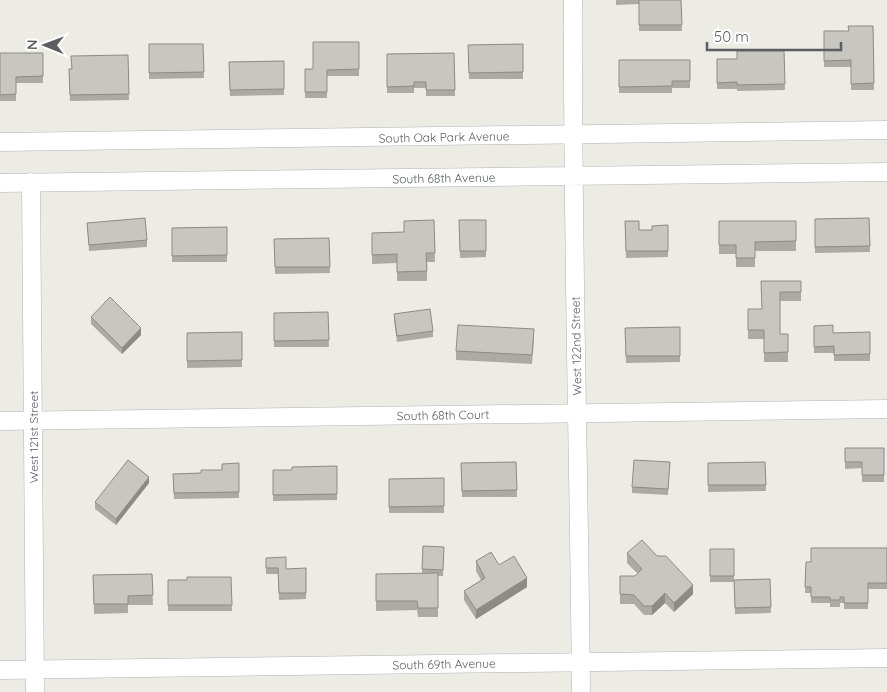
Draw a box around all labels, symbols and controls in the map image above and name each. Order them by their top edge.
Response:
north arrow [20,20,70,70]
scale bar [707,20,841,52]
text: 50 m [714,27,749,46]
text: N [23,39,41,50]
street label: South Oak Park Avenue [378,128,510,146]
street label: South 68th Avenue [392,170,496,186]
street label: West 122nd Street [568,296,584,396]
street label: West 121st Street [26,391,41,483]
street label: South 68th Court [397,407,489,423]
street label: South 69th Avenue [392,656,496,672]

